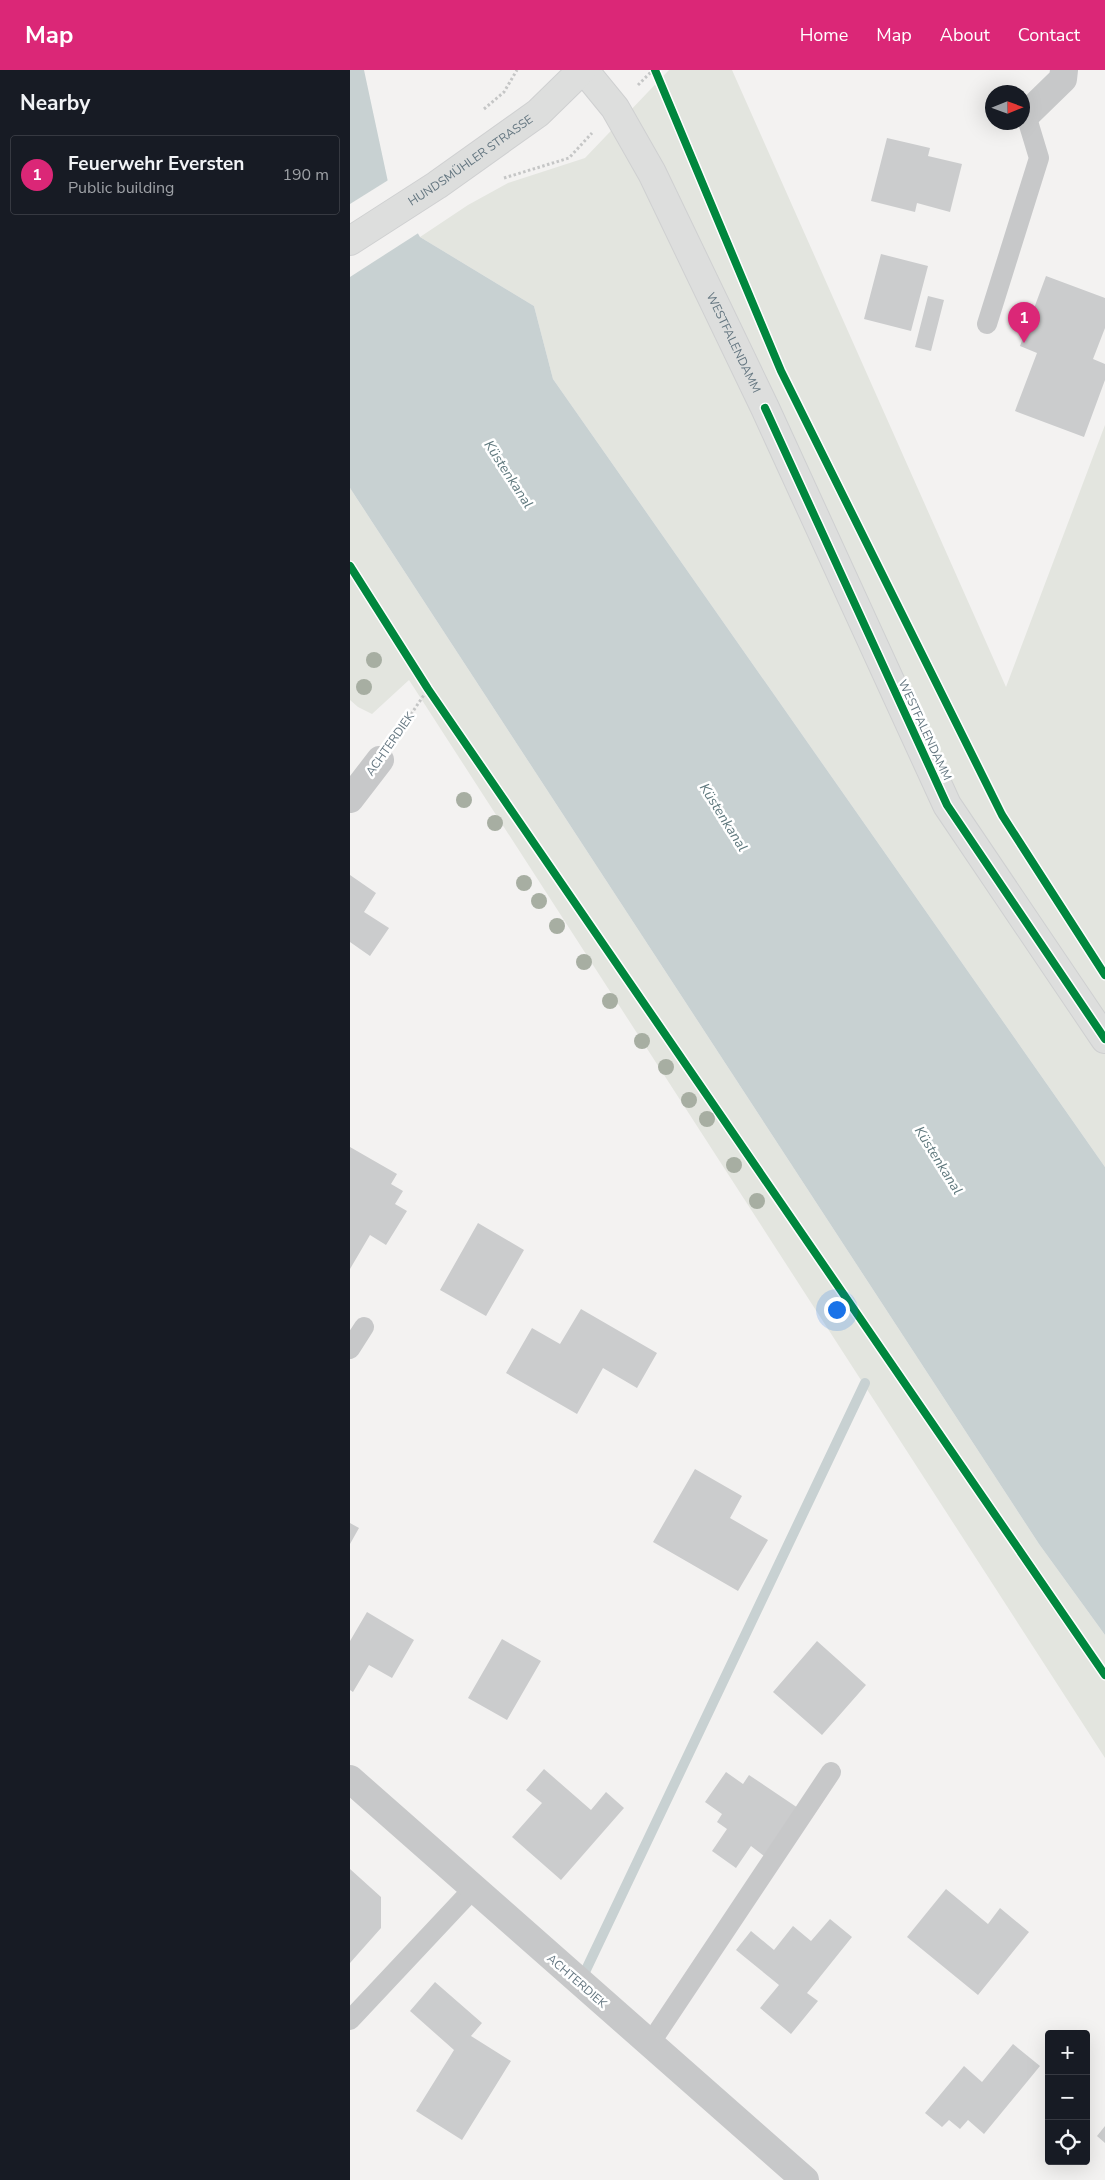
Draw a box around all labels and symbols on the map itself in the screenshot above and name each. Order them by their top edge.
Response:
north arrow [985,85,1030,130]
street label: HUNDSMÜHLER STRASSE [405,111,536,209]
street label: WESTFALENDAMM [703,290,765,395]
pin: 1 [1008,302,1040,343]
water label: Küstenkanal [480,437,538,512]
street label: WESTFALENDAMM [895,677,955,783]
street label: ACHTERDIEK [362,708,418,779]
water label: Küstenkanal [695,779,752,855]
water label: Küstenkanal [910,1122,967,1198]
your location [824,1297,850,1323]
street label: ACHTERDIEK [544,1951,611,2012]

